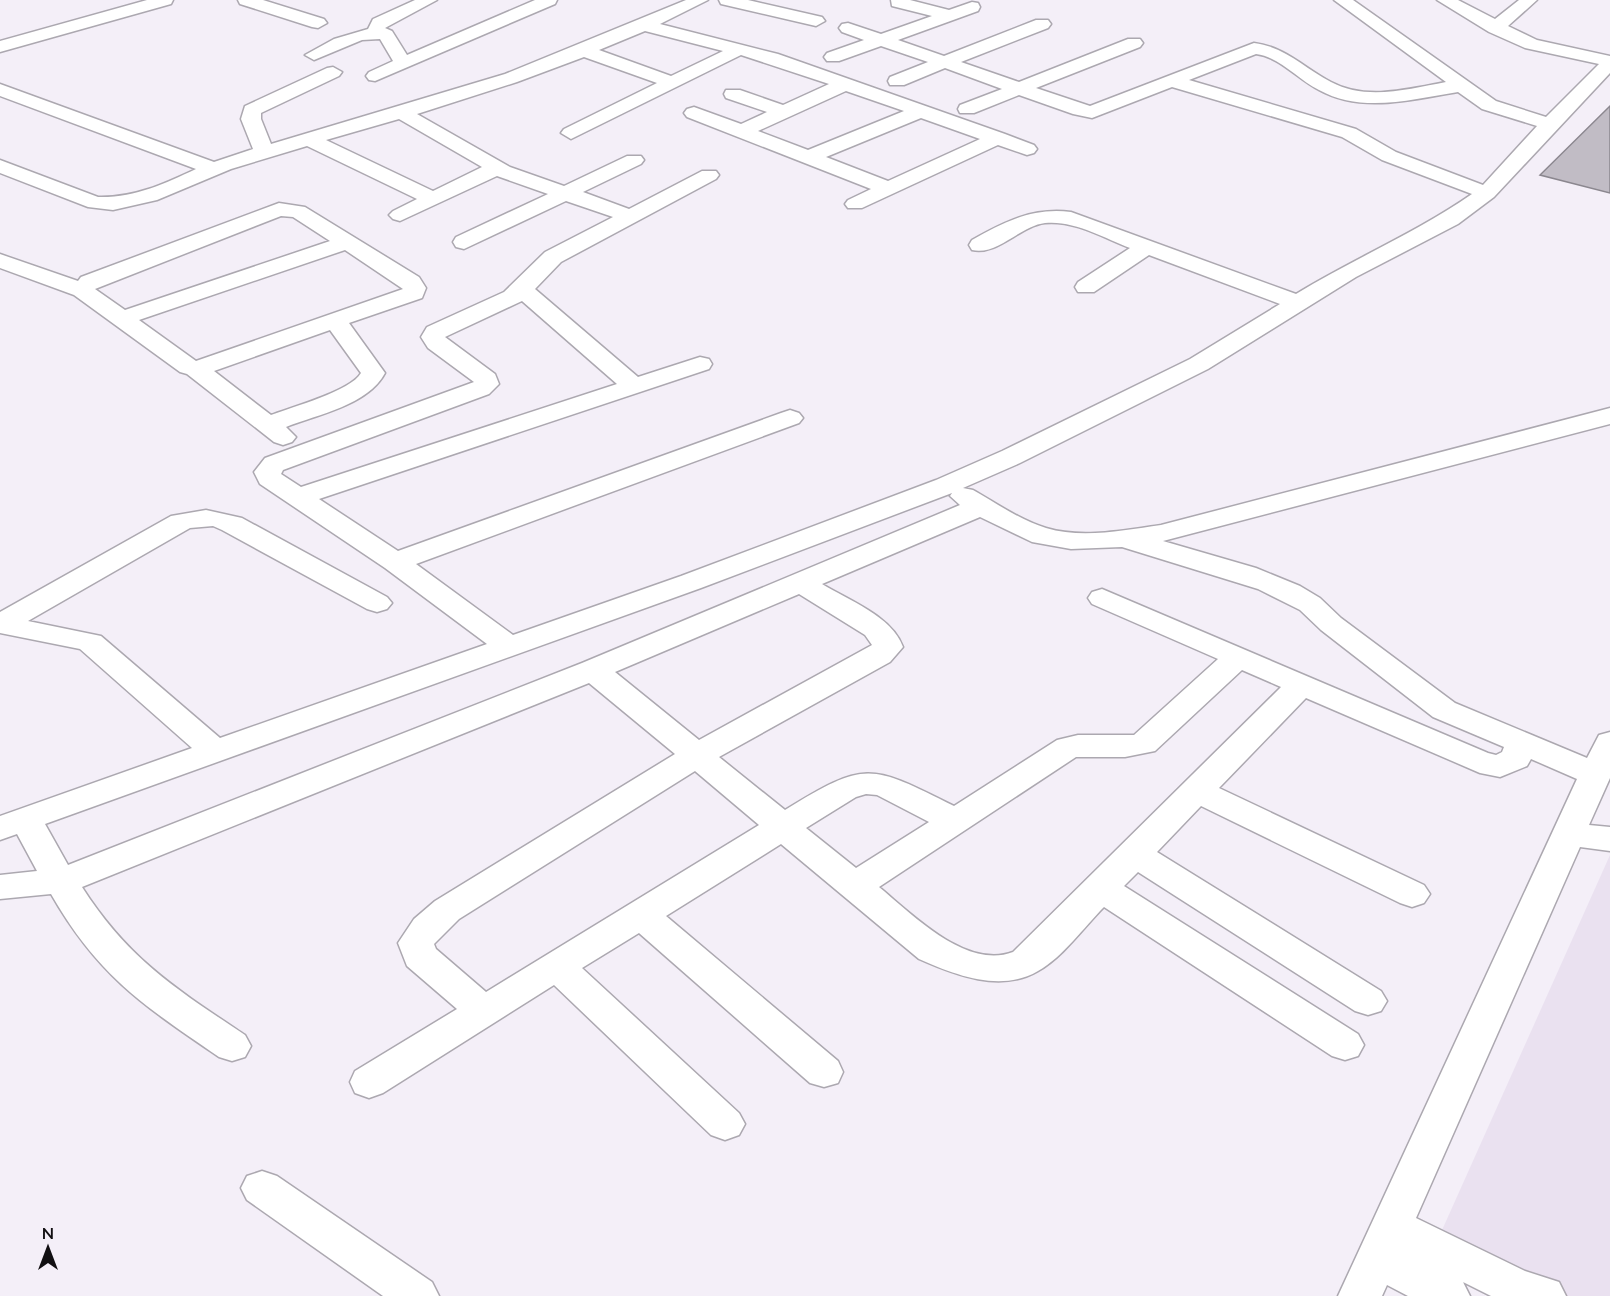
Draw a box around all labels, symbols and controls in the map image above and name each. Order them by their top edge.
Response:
north arrow [18,1218,78,1278]
text: N [42,1223,54,1242]

